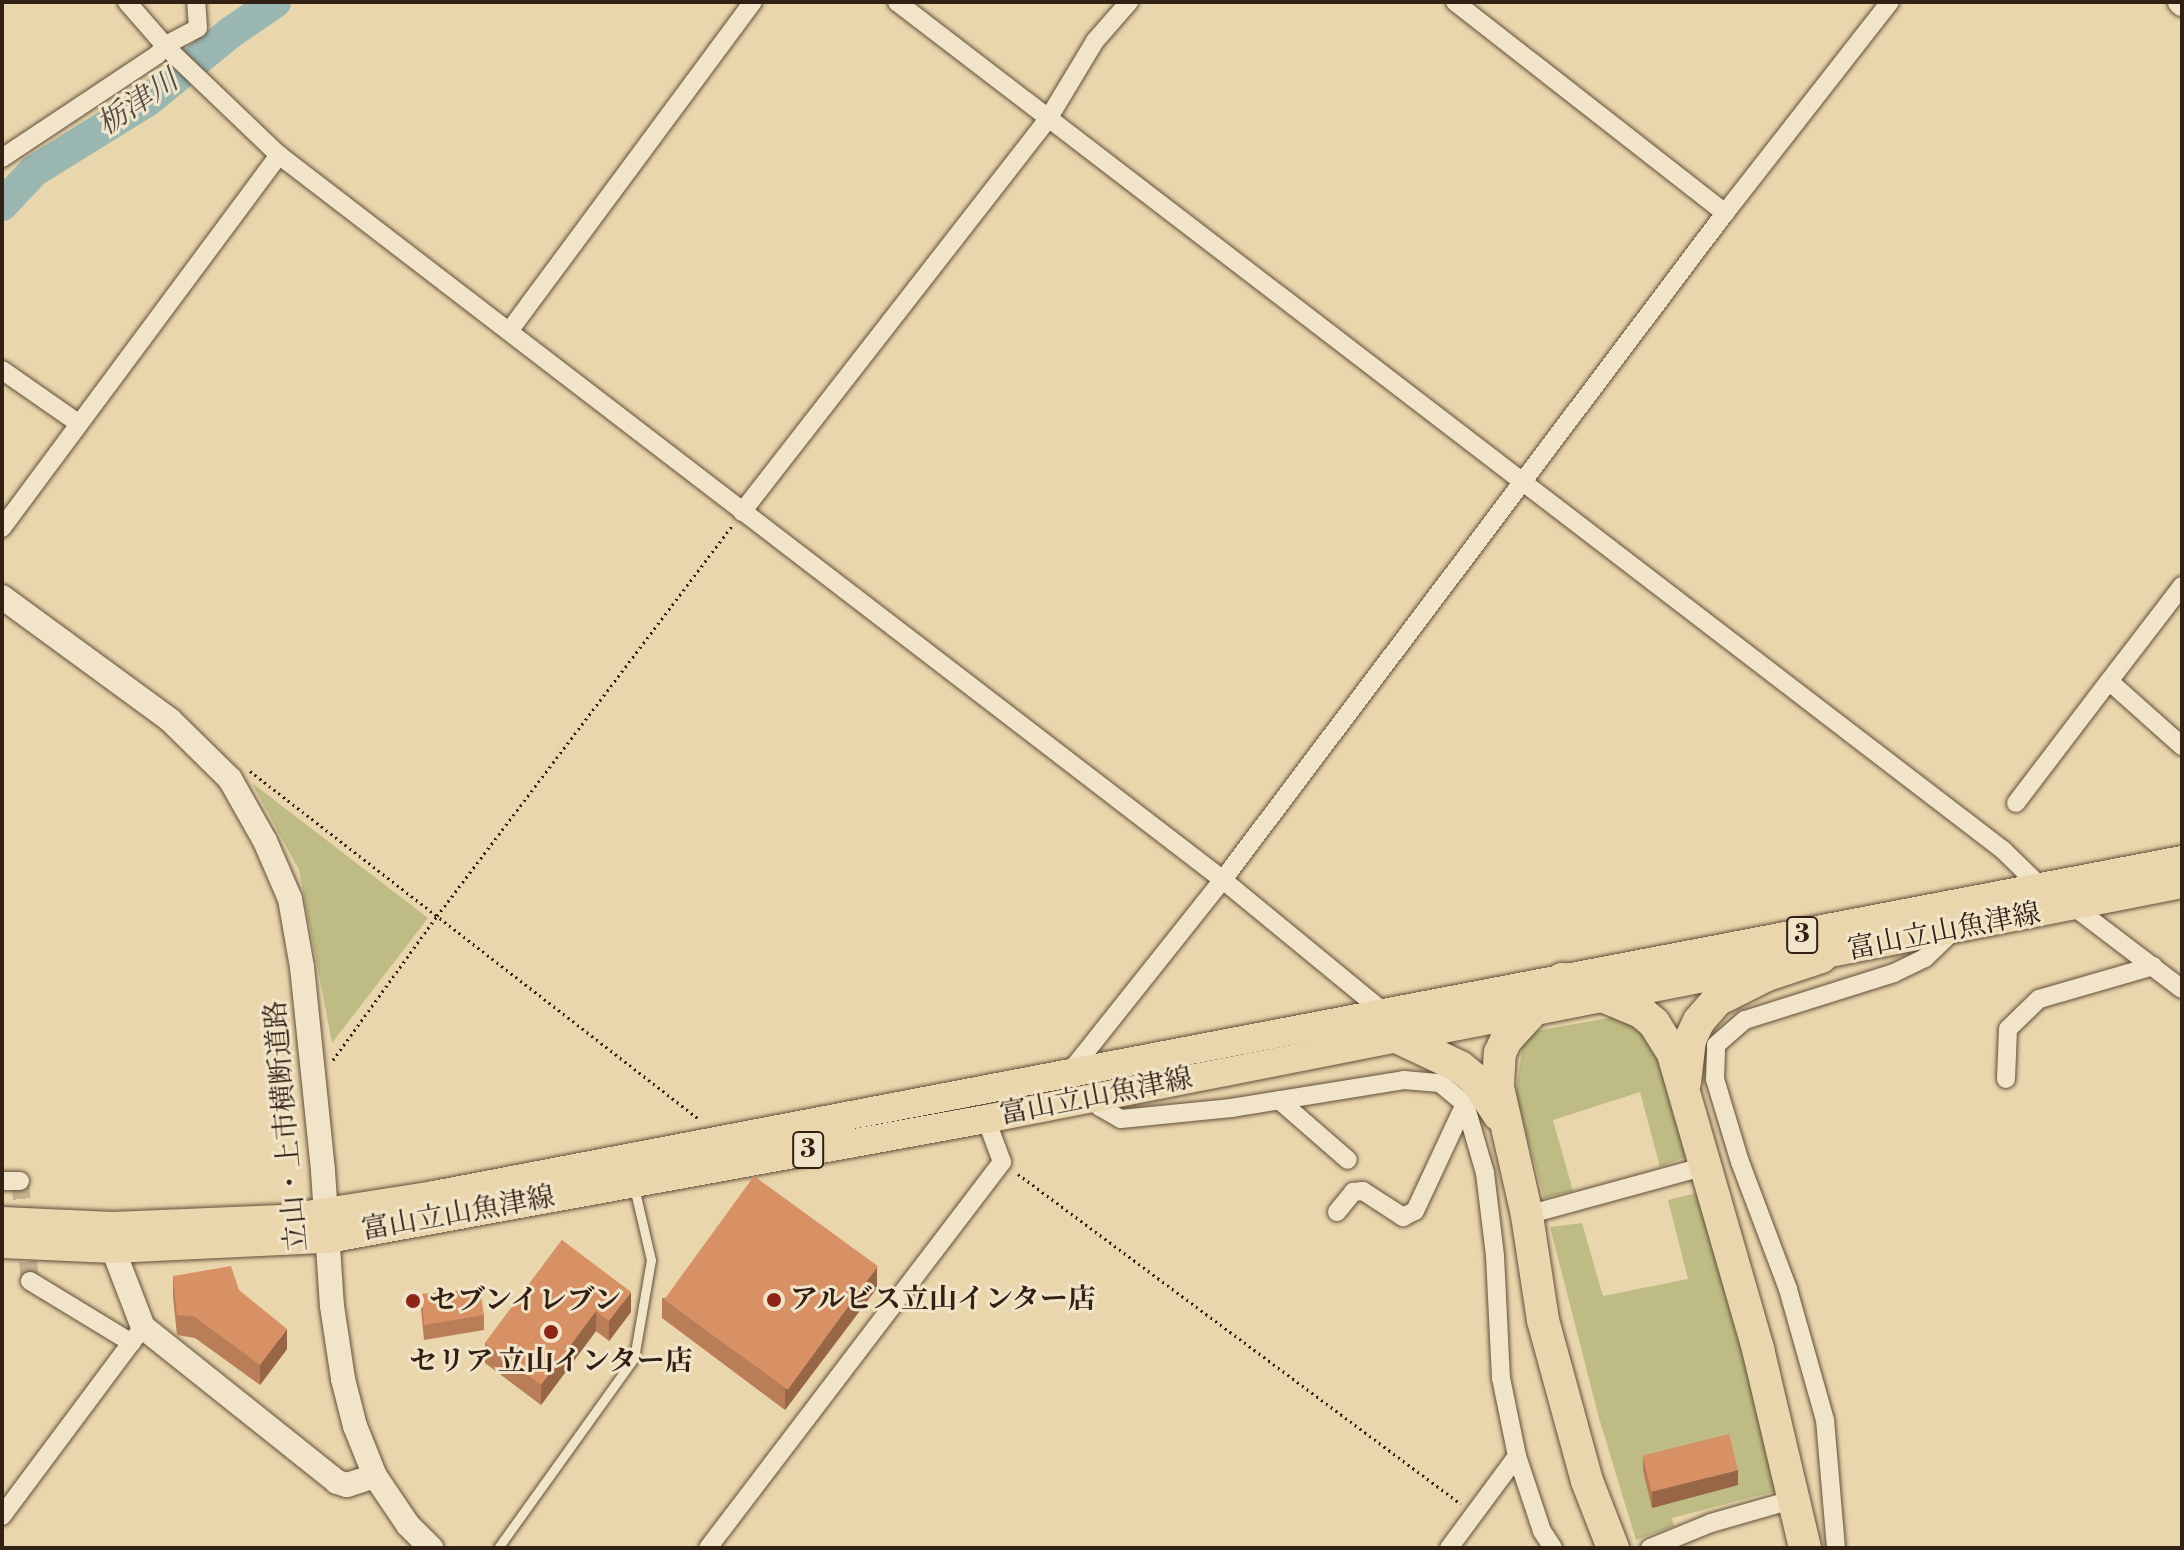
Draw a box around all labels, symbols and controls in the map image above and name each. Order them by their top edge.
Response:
water label: 栃津川 [91,63,185,143]
street label: 富山立山魚津線 [1845,897,2043,967]
road number: 3 [1786,913,1818,957]
street label: 立山・上市横断道路 [259,999,315,1253]
street label: 富山立山魚津線 [997,1062,1195,1132]
road number: 3 [792,1128,824,1172]
street label: 富山立山魚津線 [359,1180,557,1248]
place label: アルビス立山インター店 [790,1283,1098,1317]
place label: セブンイレブン [429,1284,625,1318]
marker: アルビス立山インター店 [765,1291,783,1309]
marker: セブンイレブン [404,1292,422,1310]
marker: セリア 立山インター店 [542,1323,560,1341]
place label: セリア 立山インター店 [409,1345,693,1379]

